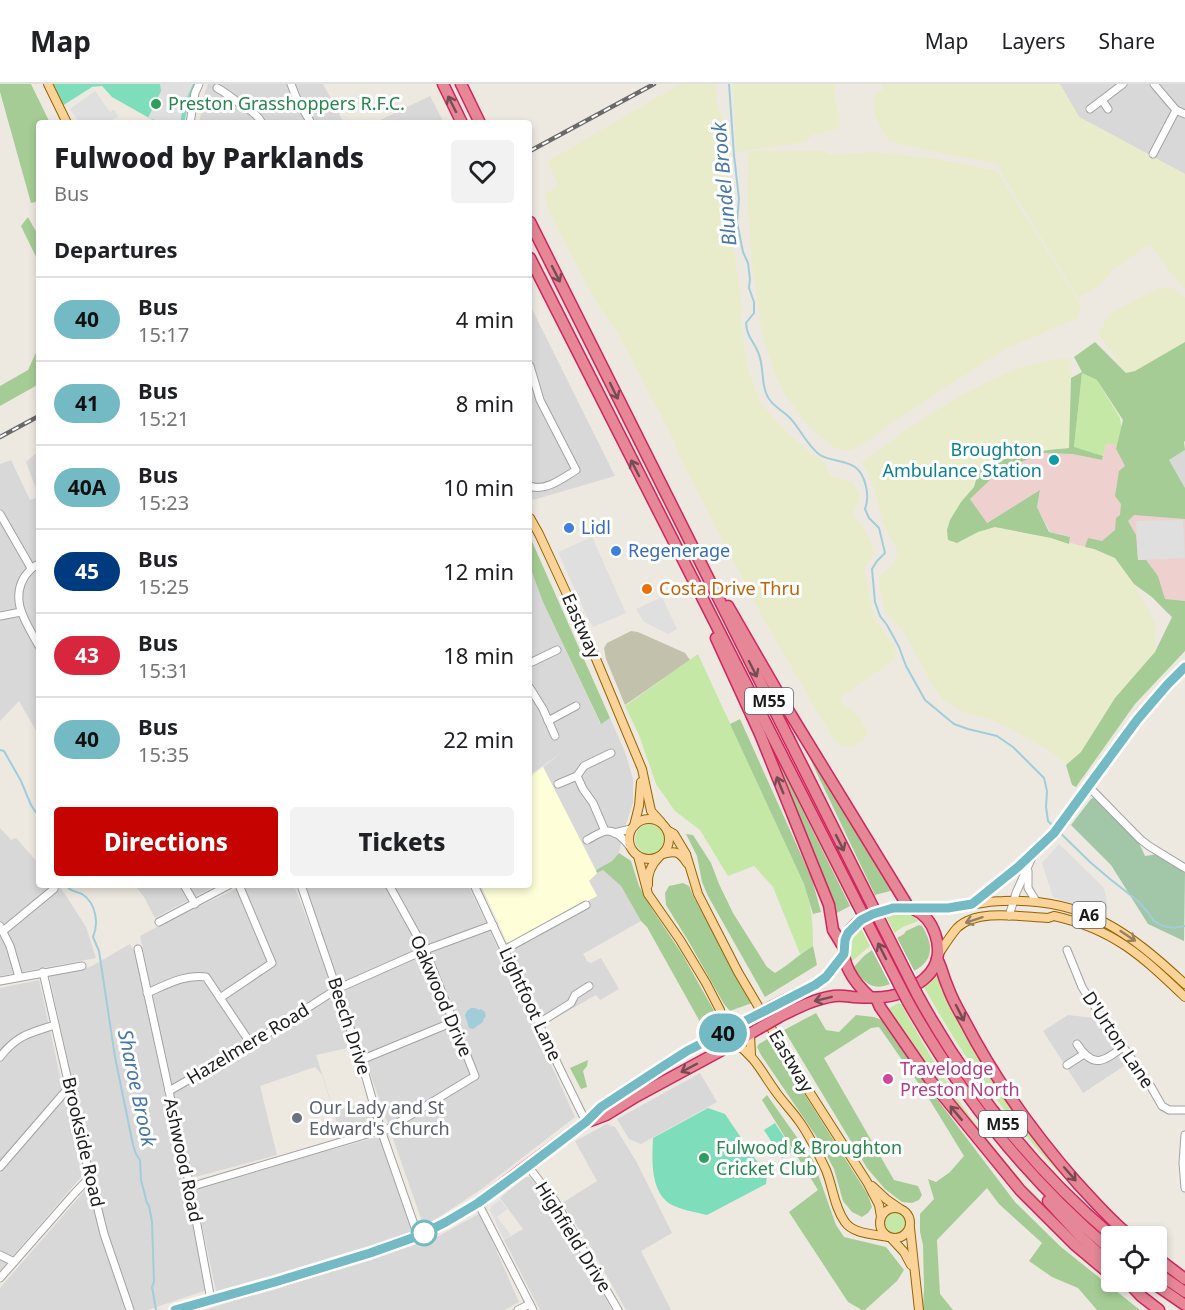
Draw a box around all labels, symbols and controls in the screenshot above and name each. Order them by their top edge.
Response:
text: Map [30,22,91,60]
text: Map [925,27,969,55]
text: Layers [1002,27,1066,55]
text: Share [1099,27,1155,55]
place label: Preston Grasshoppers R.F.C. [168,91,405,115]
one-way arrow [446,95,458,113]
marker: Preston Grasshoppers R.F.C. [149,97,163,111]
water label: Blundel Brook [705,120,742,247]
text: Fulwood by Parklands [54,138,364,176]
button: heart [451,140,514,203]
text: Bus [54,180,89,207]
text: Departures [54,234,178,264]
one-way arrow [550,265,562,282]
text: Bus [138,291,178,321]
text: 4 min [456,304,514,334]
text: 40 [75,305,99,333]
text: 15:17 [138,321,189,348]
text: Bus [138,375,178,405]
one-way arrow [609,381,621,399]
text: 8 min [456,388,514,418]
text: 41 [75,389,99,417]
text: 15:21 [138,405,189,432]
place label: Broughton Ambulance Station [883,437,1042,482]
marker: Broughton Ambulance Station [1047,453,1061,467]
text: Bus [138,459,178,489]
one-way arrow [629,459,641,477]
text: 10 min [443,472,514,502]
text: 40A [68,473,106,501]
text: 15:23 [138,489,189,516]
place label: Lidl [581,515,611,539]
marker: Lidl [562,521,576,535]
place label: Regenerage [628,538,730,562]
text: Bus [138,543,178,573]
marker: Regenerage [609,544,623,558]
text: 12 min [443,556,514,586]
text: 45 [75,557,99,585]
text: 15:25 [138,573,189,600]
place label: Costa Drive Thru [659,576,800,600]
marker: Costa Drive Thru [640,582,654,596]
street label: Eastway [557,589,607,663]
text: Bus [138,627,178,657]
text: 18 min [443,640,514,670]
text: 43 [75,641,99,669]
text: 15:31 [138,657,189,684]
one-way arrow [748,660,759,678]
road number: M55 [745,688,793,714]
text: Bus [138,711,178,741]
text: 22 min [443,724,514,754]
text: 40 [75,725,99,753]
text: 15:35 [138,741,189,768]
one-way arrow [774,776,785,794]
button: Directions [54,807,278,876]
button: Tickets [290,807,514,876]
one-way arrow [835,834,847,852]
road number: A6 [1072,902,1106,928]
one-way arrow [965,915,984,926]
one-way arrow [1119,930,1136,942]
street label: Oakwood Drive [405,931,478,1060]
street label: Lightfoot Lane [494,943,568,1064]
one-way arrow [876,943,887,961]
street label: Beech Drive [323,974,377,1077]
street label: D'Urton Lane [1078,986,1160,1092]
one-way arrow [813,993,832,1005]
street label: Hazelmere Road [182,997,313,1089]
one-way arrow [954,1004,966,1021]
line badge: 40 [696,1014,750,1052]
text: 40 [711,1019,735,1047]
street label: Eastway [764,1025,820,1097]
water label: Sharoe Brook [112,1027,163,1150]
place label: Travelodge Preston North [900,1056,1020,1101]
one-way arrow [681,1062,698,1074]
marker: Travelodge Preston North [881,1072,895,1086]
street label: Brookside Road [57,1074,111,1209]
place label: Our Lady and St Edward's Church [309,1095,450,1140]
street label: Ashwood Road [159,1096,209,1224]
one-way arrow [949,1106,963,1121]
marker: Our Lady and St Edward's Church [290,1111,304,1125]
road number: M55 [979,1111,1027,1137]
place label: Fulwood & Broughton Cricket Club [716,1135,902,1180]
marker: Fulwood & Broughton Cricket Club [697,1151,711,1165]
one-way arrow [1063,1166,1076,1182]
street label: Highfield Drive [530,1177,617,1296]
unlabelled marker [411,1220,437,1246]
map controls [1101,1226,1167,1292]
button: locate [1101,1226,1167,1292]

